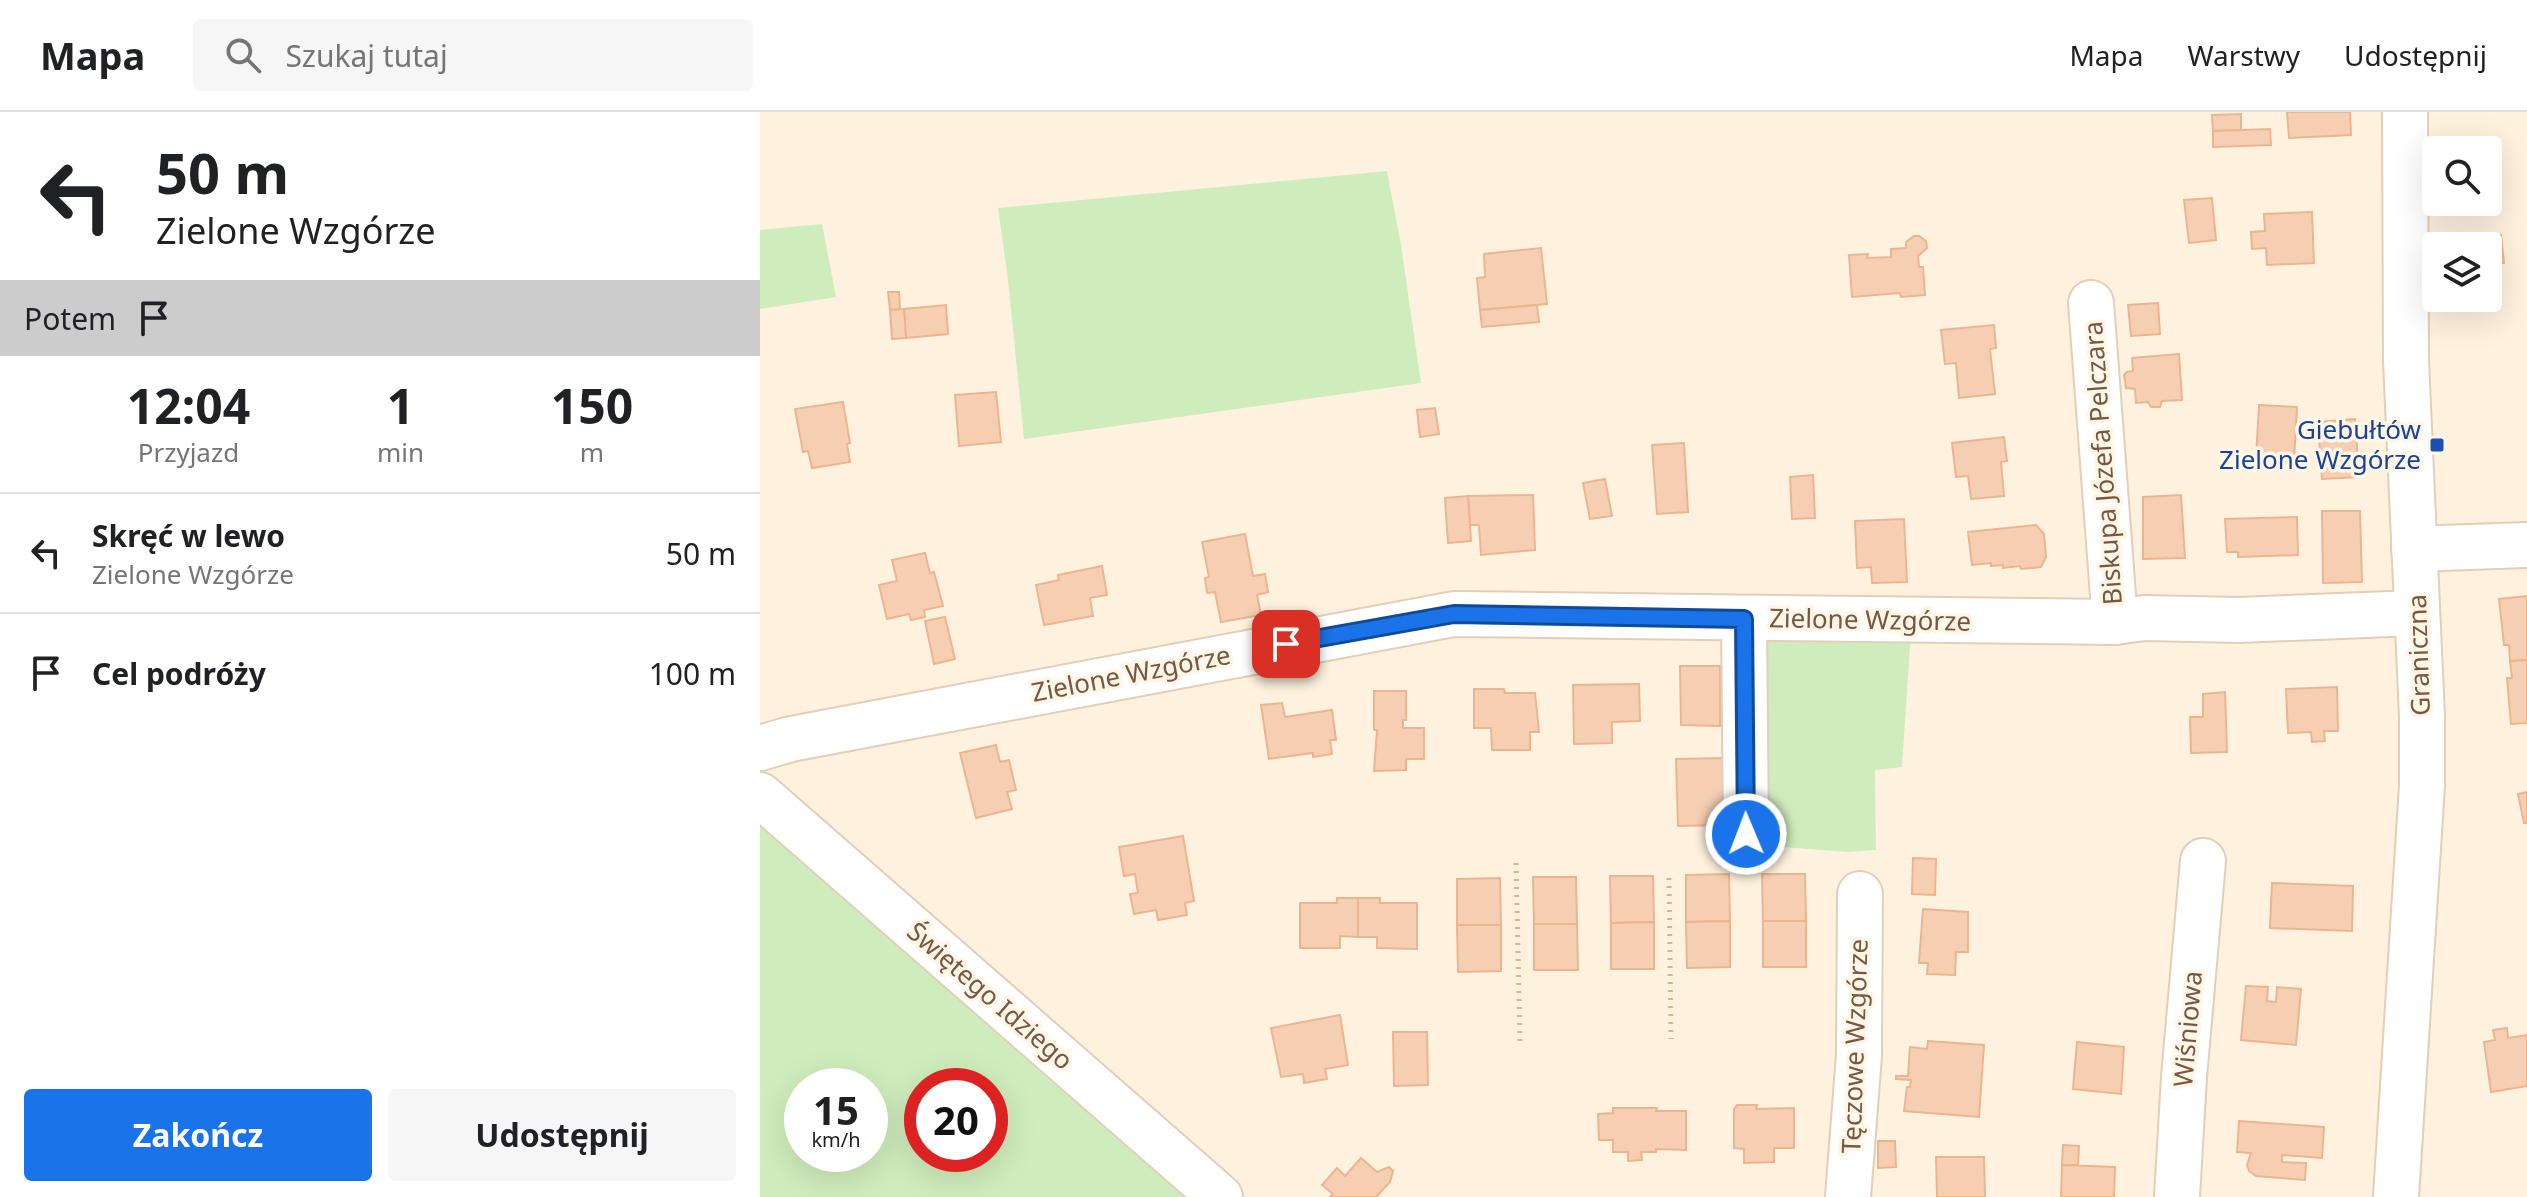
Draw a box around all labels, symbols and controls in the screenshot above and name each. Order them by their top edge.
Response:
search box [193,19,753,91]
text: Mapa [40,29,145,81]
icon: search [221,33,265,77]
text: Szukaj tutaj [285,35,448,76]
text: Mapa [2069,36,2144,74]
text: Warstwy [2188,36,2300,74]
text: Udostępnij [2344,36,2487,74]
text: 50 m [156,134,289,210]
map controls [2422,136,2502,312]
button: search [2422,136,2502,216]
icon: left [24,144,128,248]
text: Zielone Wzgórze [156,206,436,255]
button: layers [2422,232,2502,312]
icon: arrive [132,296,176,340]
text: Potem [24,298,116,339]
street label: Biskupa Józefa Pelczara [2074,320,2130,606]
text: 12:04 [127,373,250,438]
text: 1 [387,373,414,438]
text: 150 [551,373,633,438]
place label: Giebułtów Zielone Wzgórze [2219,411,2422,477]
text: Przyjazd [138,434,239,470]
text: min [377,434,424,470]
text: m [580,434,604,470]
marker: Giebułtów Zielone Wzgórze [2428,436,2446,454]
text: Skręć w lewo [92,515,285,556]
icon: left [24,531,68,575]
text: 50 m [666,533,736,574]
text: Zielone Wzgórze [92,556,294,592]
street label: Graniczna [2398,594,2438,717]
street label: Zielone Wzgórze [1769,599,1971,639]
pin [1252,610,1320,678]
icon: arrive [1264,622,1308,666]
street label: Zielone Wzgórze [1028,636,1233,710]
icon: arrive [24,651,68,695]
text: Cel podróży [92,653,266,694]
text: 100 m [649,653,736,694]
position arrow [1704,792,1788,876]
street label: Świętego Idziego [900,913,1081,1077]
street label: Tęczowe Wzgórze [1832,938,1876,1154]
street label: Wiśniowa [2164,969,2210,1088]
speed limit sign: 20 [904,1068,1008,1172]
text: 15 [813,1082,859,1137]
button: Zakończ [24,1089,372,1181]
button: Udostępnij [388,1089,736,1181]
text: km/h [811,1126,861,1153]

